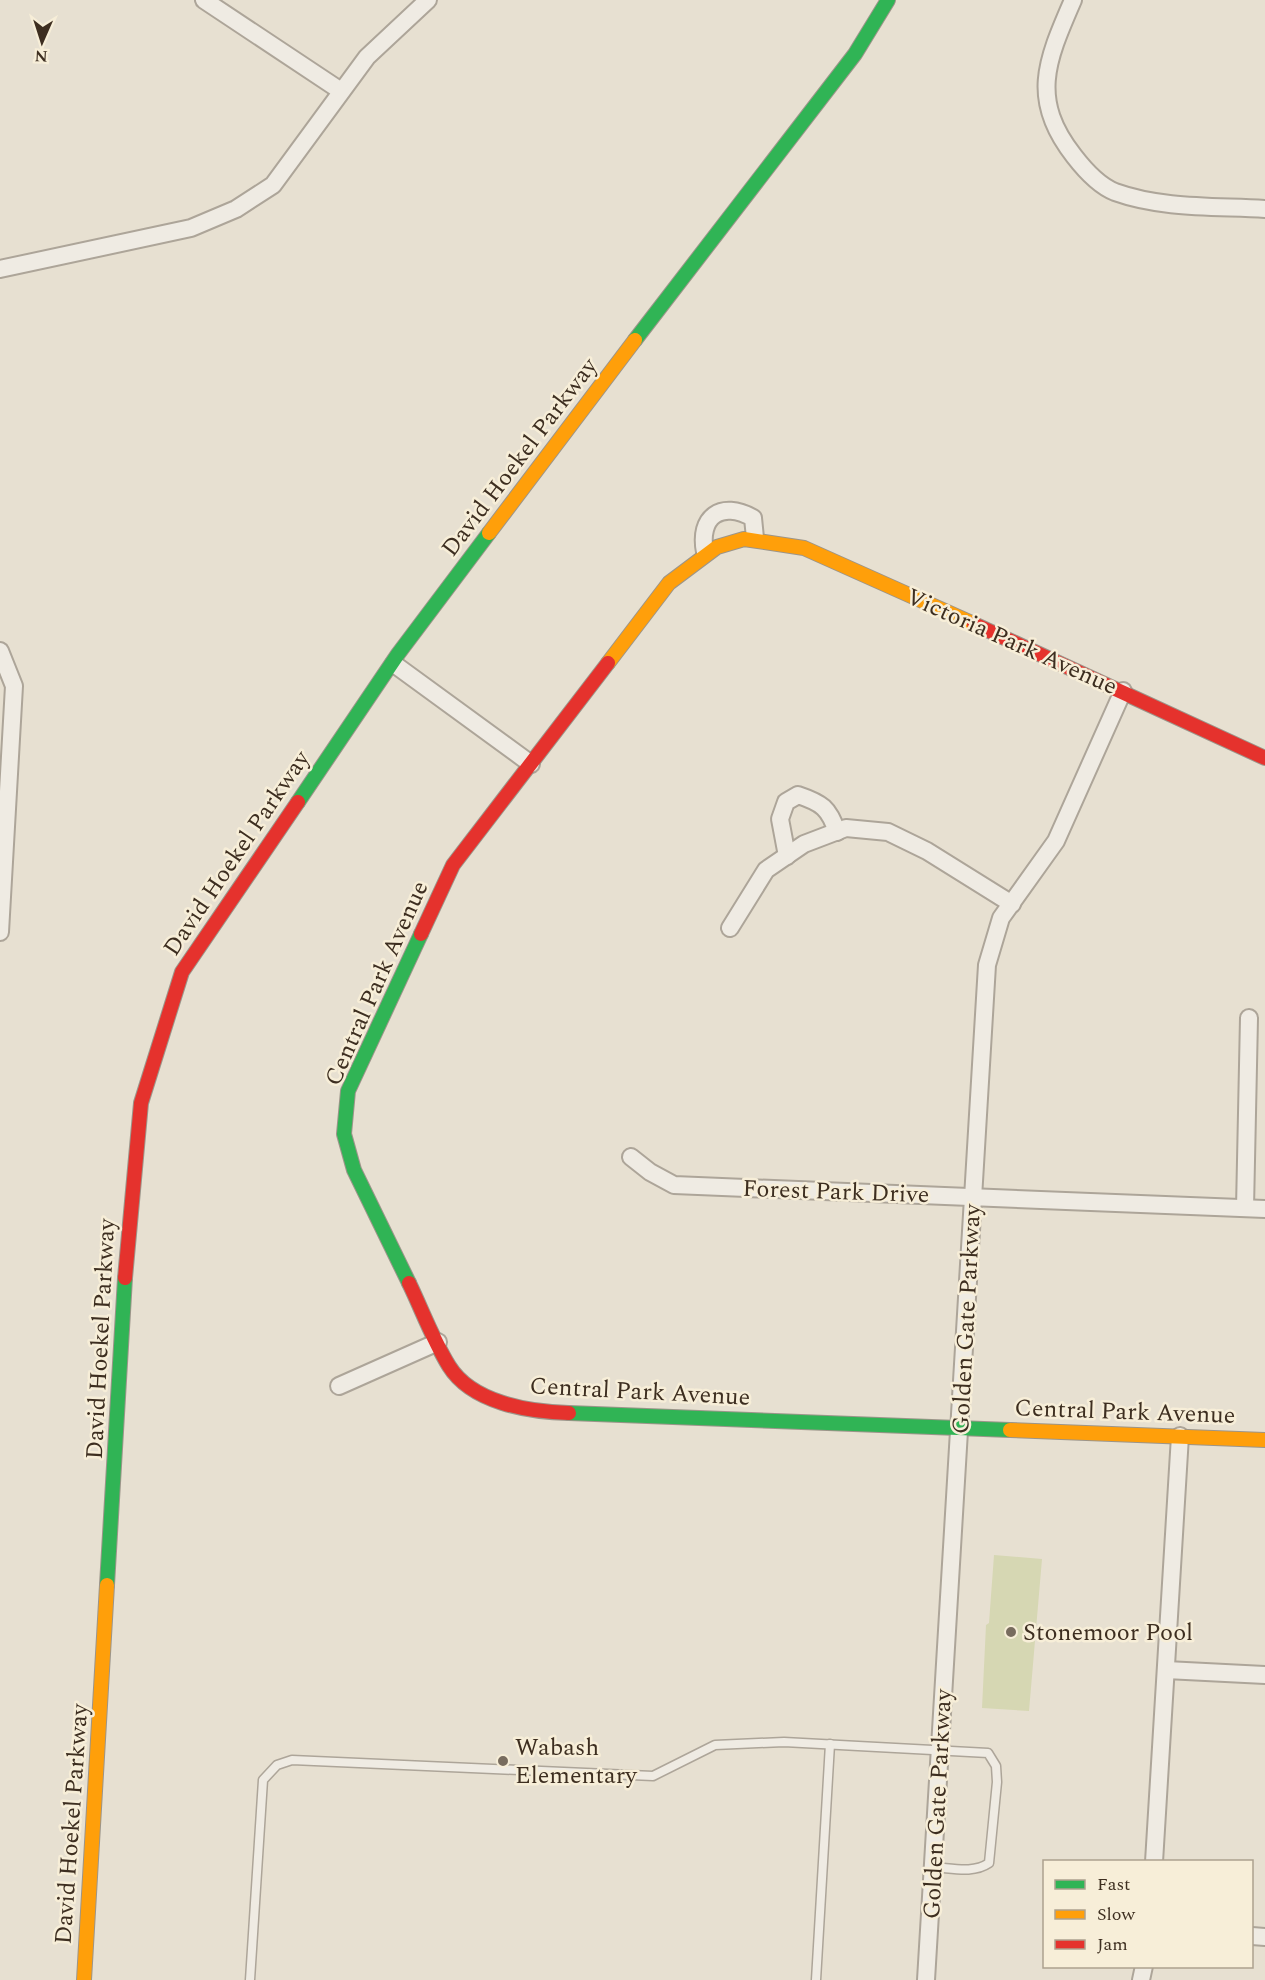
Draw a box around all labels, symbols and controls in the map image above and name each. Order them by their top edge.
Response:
north arrow [12,12,72,72]
text: N [34,44,48,68]
street label: David Hoekel Parkway [433,349,608,565]
street label: Victoria Park Avenue [900,579,1123,705]
street label: David Hoekel Parkway [154,742,320,964]
street label: Central Park Avenue [316,875,438,1092]
street label: Forest Park Drive [742,1171,930,1213]
street label: Golden Gate Parkway [943,1202,991,1435]
street label: David Hoekel Parkway [77,1216,125,1460]
street label: Central Park Avenue [529,1368,751,1416]
street label: Central Park Avenue [1014,1390,1236,1434]
place label: Stonemoor Pool [1023,1615,1193,1651]
marker: Stonemoor Pool [1004,1625,1018,1639]
street label: Golden Gate Parkway [914,1687,962,1920]
street label: David Hoekel Parkway [46,1701,98,1946]
place label: Wabash Elementary [515,1730,638,1794]
marker: Wabash Elementary [496,1754,510,1768]
legend [1043,1860,1253,1968]
text: Fast [1097,1871,1130,1898]
text: Slow [1097,1901,1136,1928]
text: Jam [1097,1931,1128,1958]

